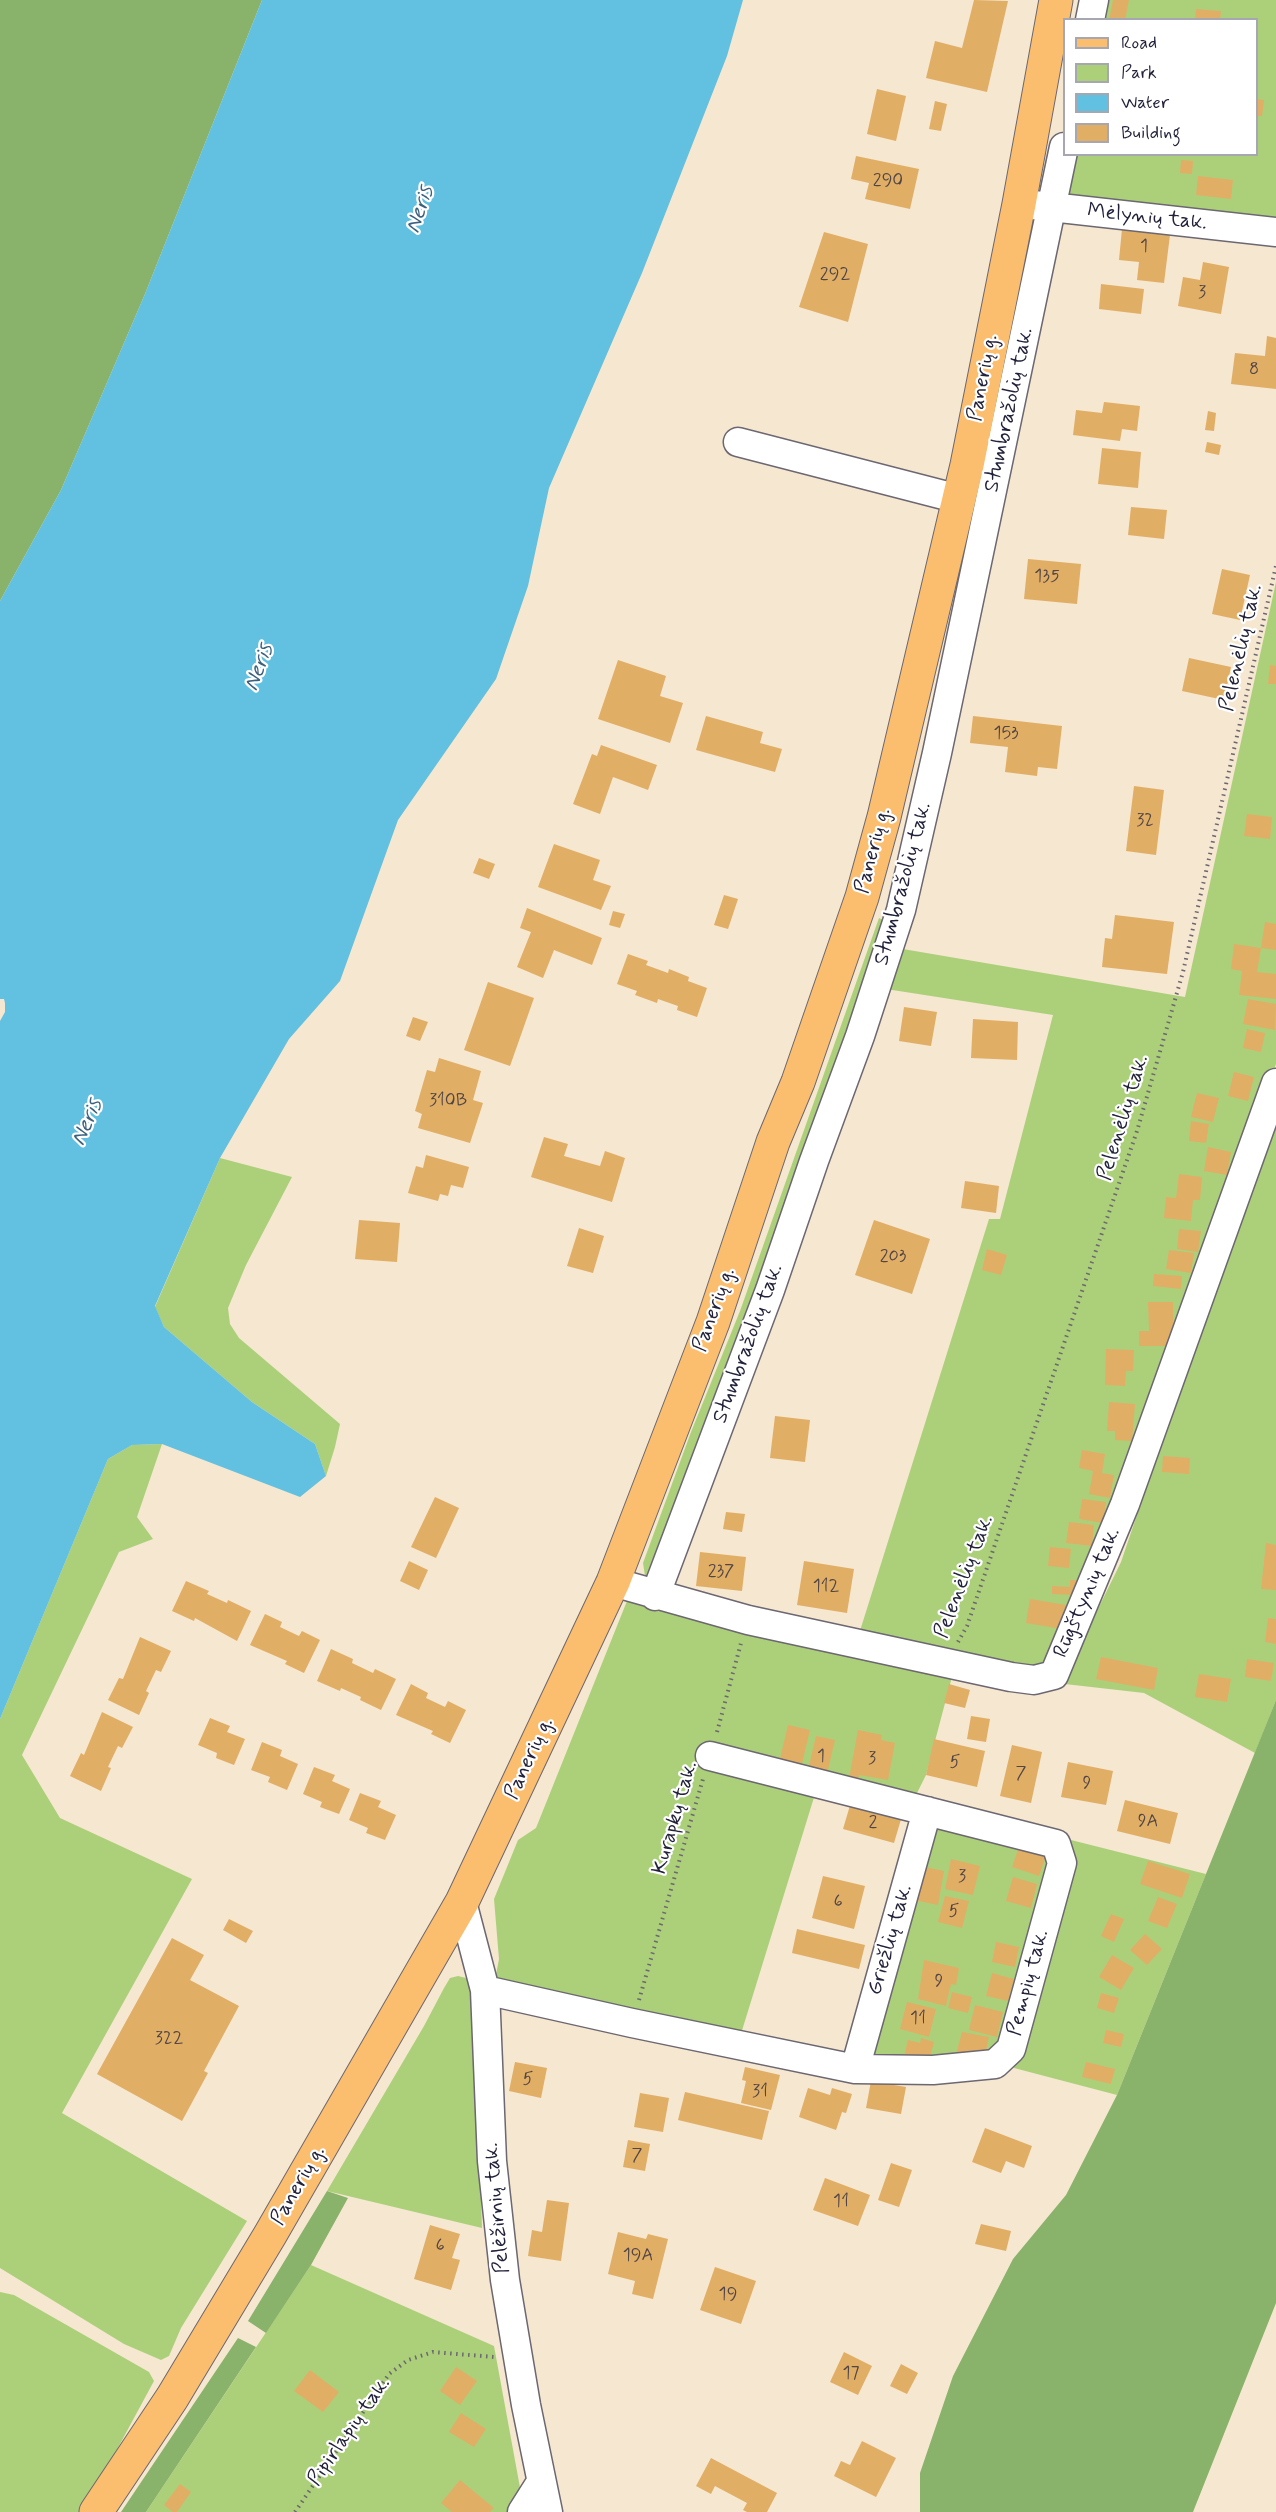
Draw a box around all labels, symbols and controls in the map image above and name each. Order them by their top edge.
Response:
legend [1063,18,1258,156]
text: Road [1121,31,1157,55]
text: Park [1121,61,1157,85]
text: Water [1121,91,1169,115]
text: Building [1121,121,1181,145]
house number: 290 [873,170,903,192]
water label: Neris [401,183,441,237]
street label: Mėlynių tak. [1086,199,1208,237]
house number: 1 [1140,236,1148,258]
house number: 292 [820,264,850,286]
house number: 3 [1198,282,1206,304]
street label: Stumbražolių tak. [980,325,1040,495]
street label: Panerių g. [963,333,1005,423]
house number: 8 [1249,359,1259,381]
house number: 135 [1034,566,1060,588]
street label: Pelenėlių tak. [1215,582,1269,714]
water label: Neris [239,641,281,695]
house number: 153 [994,723,1018,745]
street label: Stumbražolių tak. [870,800,938,968]
street label: Panerių g. [850,805,898,897]
house number: 32 [1136,810,1154,832]
street label: Pelenėlių tak. [1093,1052,1155,1184]
house number: 310B [429,1090,467,1112]
water label: Neris [67,1096,109,1150]
house number: 203 [880,1246,906,1268]
street label: Stumbražolių tak. [708,1261,790,1427]
street label: Panerių g. [688,1264,742,1356]
street label: Pelenėlių tak. [930,1512,1000,1642]
street label: Rūgštynių tak. [1049,1524,1127,1662]
house number: 237 [708,1561,734,1583]
house number: 112 [813,1576,839,1598]
street label: Panerių g. [500,1714,560,1804]
house number: 1 [817,1746,825,1768]
house number: 3 [868,1748,876,1770]
house number: 5 [950,1752,960,1774]
street label: Kurapkų tak. [648,1758,704,1878]
house number: 7 [1016,1763,1026,1785]
house number: 9 [1083,1773,1091,1795]
house number: 9A [1138,1811,1158,1833]
house number: 2 [869,1812,877,1834]
house number: 3 [958,1866,966,1888]
street label: Griežlių tak. [863,1882,919,1998]
house number: 6 [833,1891,843,1913]
house number: 5 [949,1901,959,1923]
street label: Pempių tak. [1003,1927,1055,2039]
house number: 9 [935,1971,943,1993]
house number: 11 [910,2008,926,2030]
house number: 322 [155,2028,183,2050]
house number: 5 [523,2069,533,2091]
house number: 31 [752,2081,768,2103]
street label: Panerių g. [266,2142,332,2230]
street label: Pelėžirnių tak. [480,2142,516,2274]
house number: 7 [632,2145,642,2167]
house number: 11 [833,2191,849,2213]
house number: 6 [435,2235,445,2257]
house number: 19A [623,2245,653,2267]
house number: 19 [719,2284,737,2306]
house number: 17 [842,2363,860,2385]
street label: Pipirlapių tak. [303,2373,397,2491]

